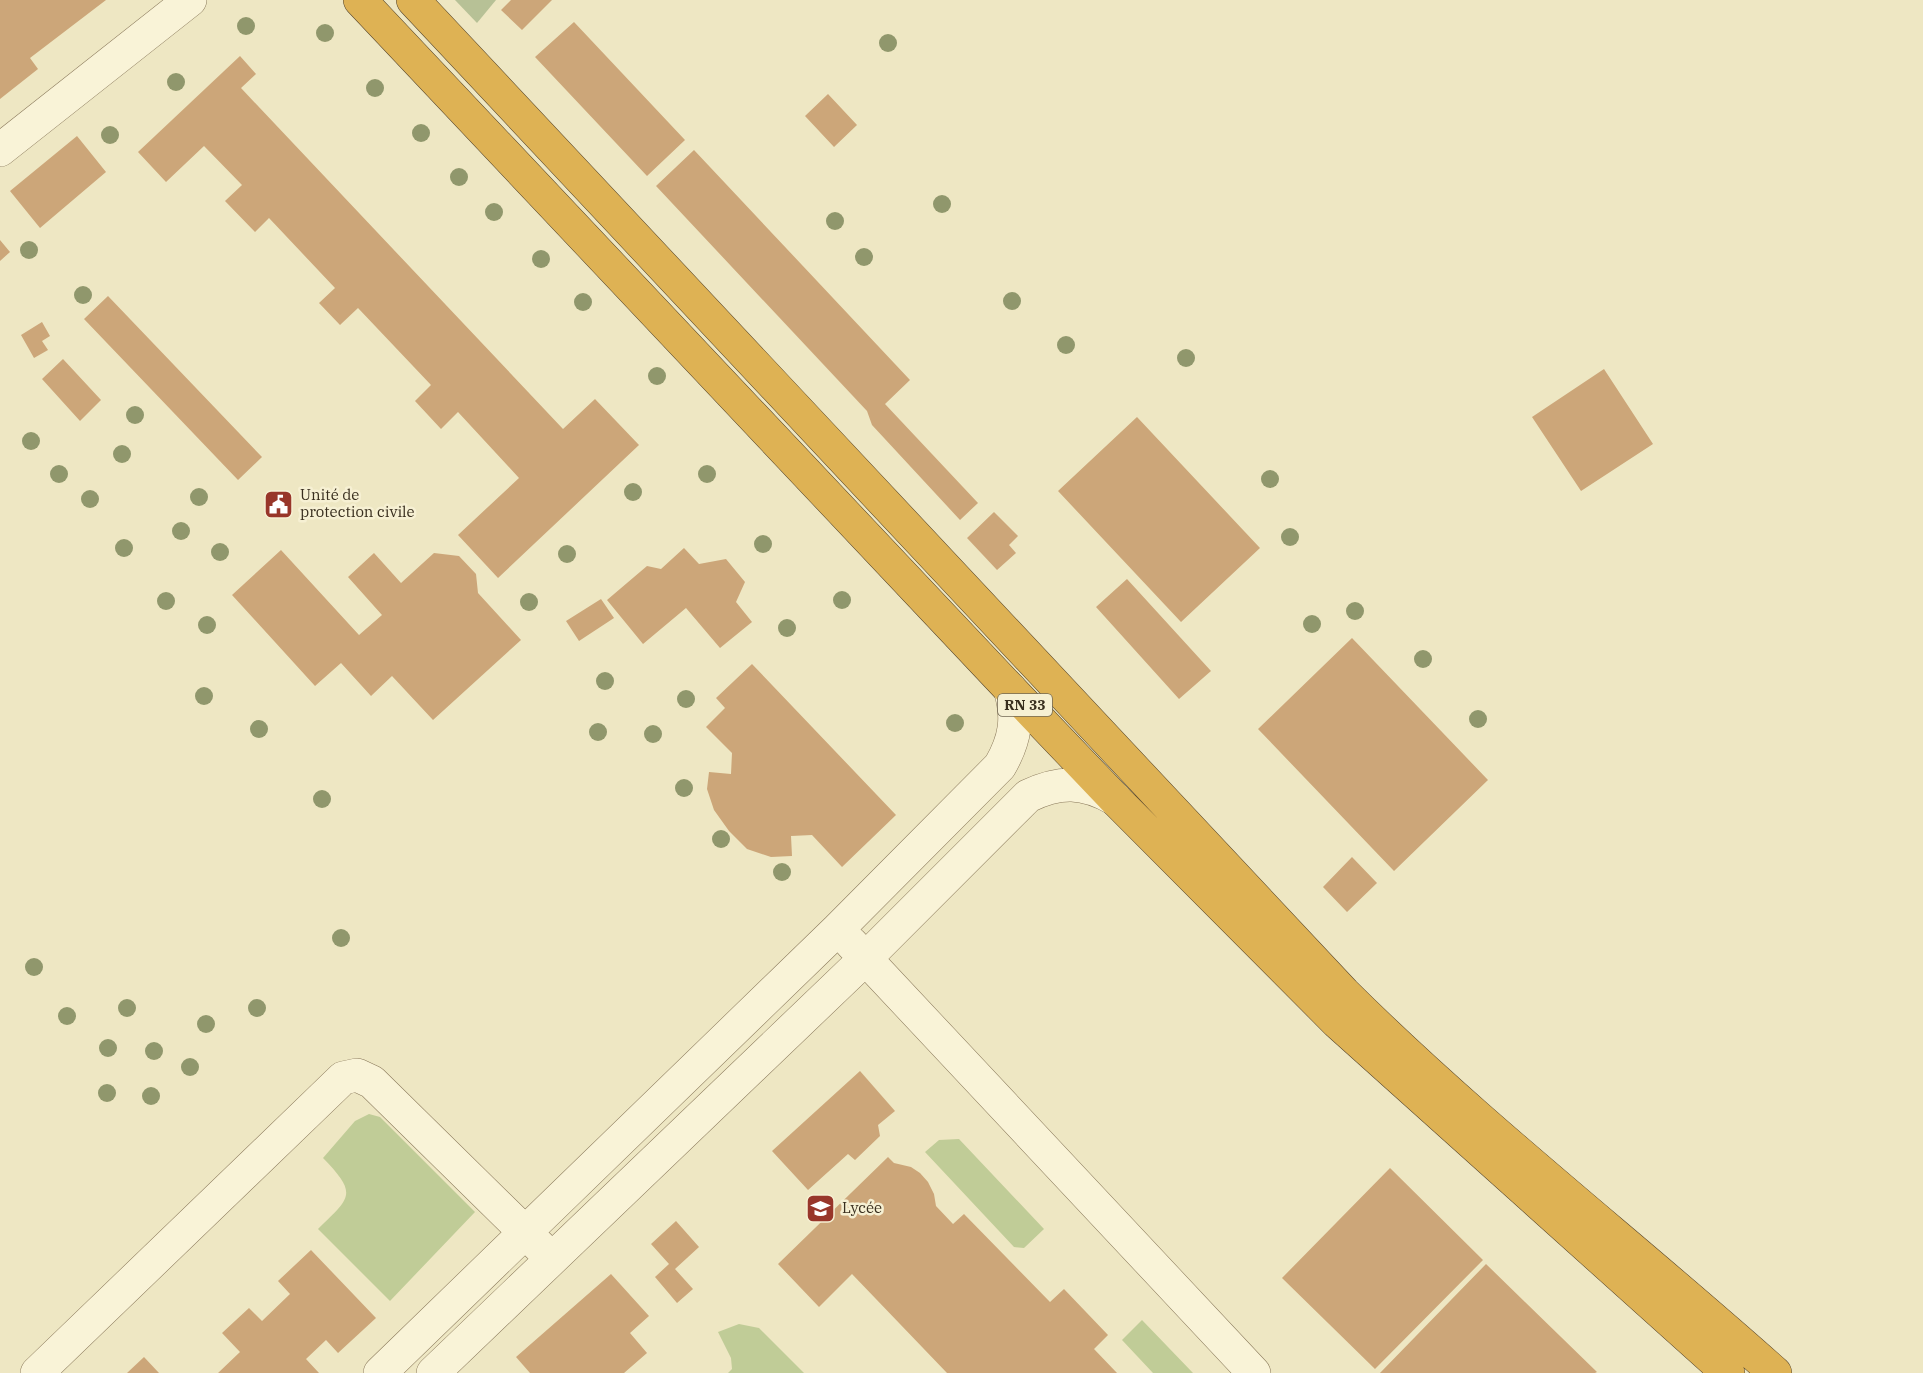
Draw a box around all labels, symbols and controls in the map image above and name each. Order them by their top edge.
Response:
place label: Unité de protection civile [300,485,415,521]
public building icon: Unité de protection civile [263,488,295,520]
road number: RN 33 [998,694,1052,716]
school or university icon: Lycée [805,1192,837,1224]
place label: Lycée [842,1198,882,1217]

